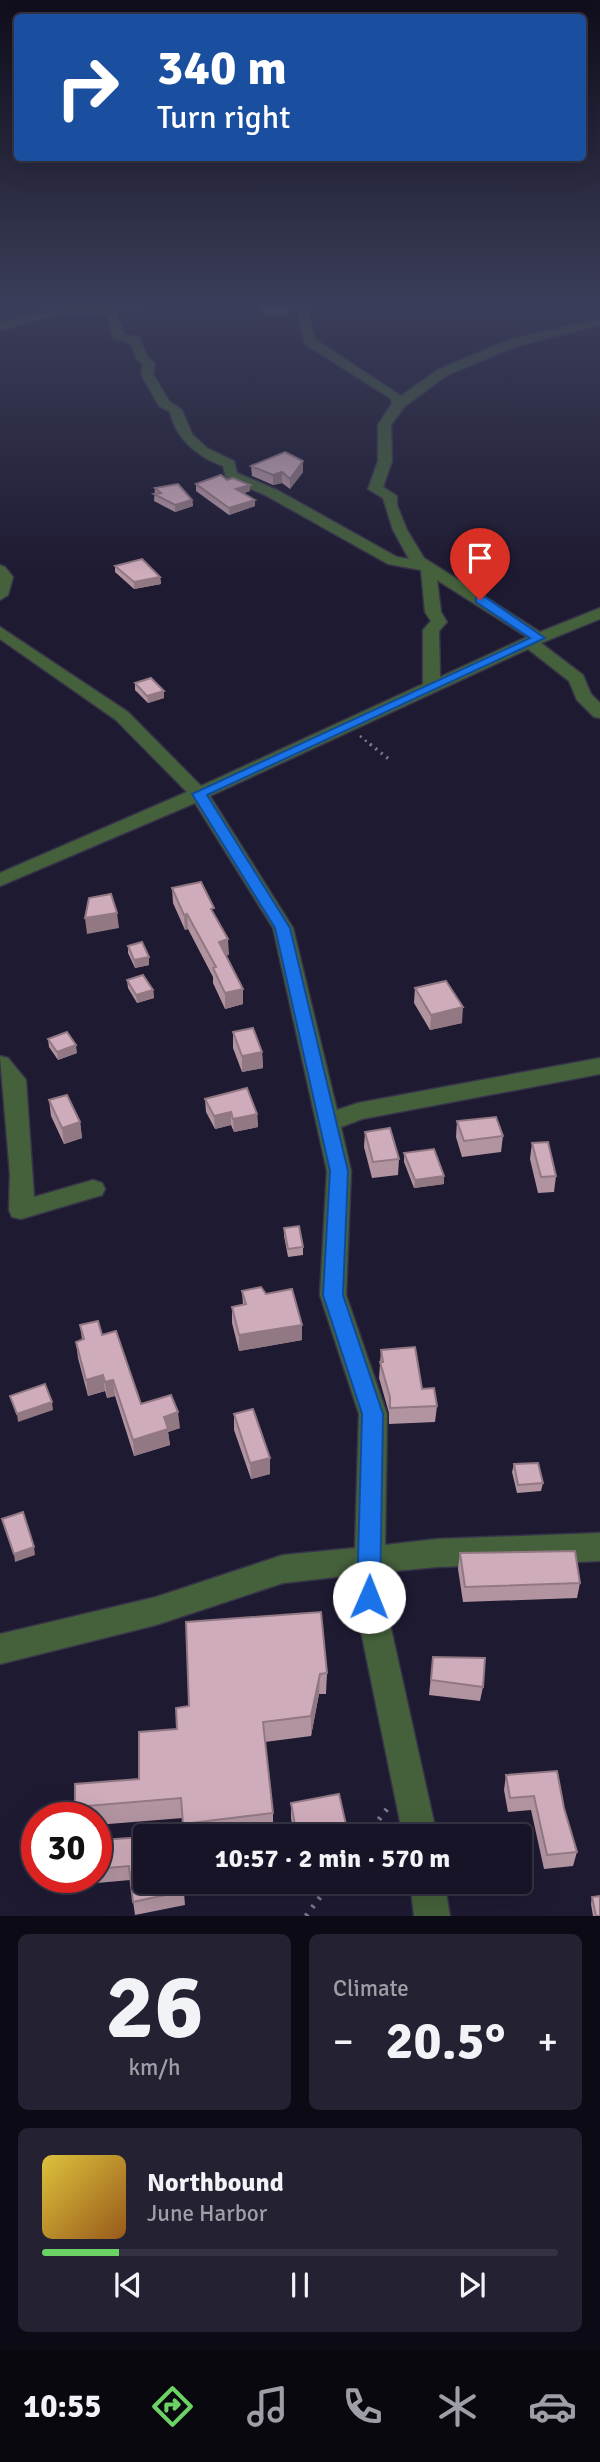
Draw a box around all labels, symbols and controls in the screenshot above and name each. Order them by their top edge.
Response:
text: 340 m [157,38,287,98]
icon: right [42,42,133,133]
text: Turn right [157,98,290,137]
pin [450,528,510,600]
icon: arrive [461,539,499,577]
position arrow [332,1560,406,1634]
speed limit sign: 30 [21,1802,112,1893]
text: 10:57 · 2 min · 570 m [215,1843,450,1875]
text: 26 [105,1951,204,2064]
text: Climate [333,1974,409,2003]
text: 20.5° [386,2009,505,2073]
text: − [333,2018,354,2065]
text: + [537,2018,558,2065]
text: km/h [128,2053,181,2082]
text: Northbound [147,2167,284,2199]
text: June Harbor [147,2199,267,2228]
icon: previous [109,2266,147,2304]
icon: pause [281,2266,319,2304]
icon: next [453,2266,491,2304]
icon: directions [148,2382,197,2431]
icon: music [243,2382,292,2431]
icon: phone [338,2382,387,2431]
icon: climate [433,2382,482,2431]
icon: car [528,2382,577,2431]
text: 10:55 [23,2387,102,2426]

